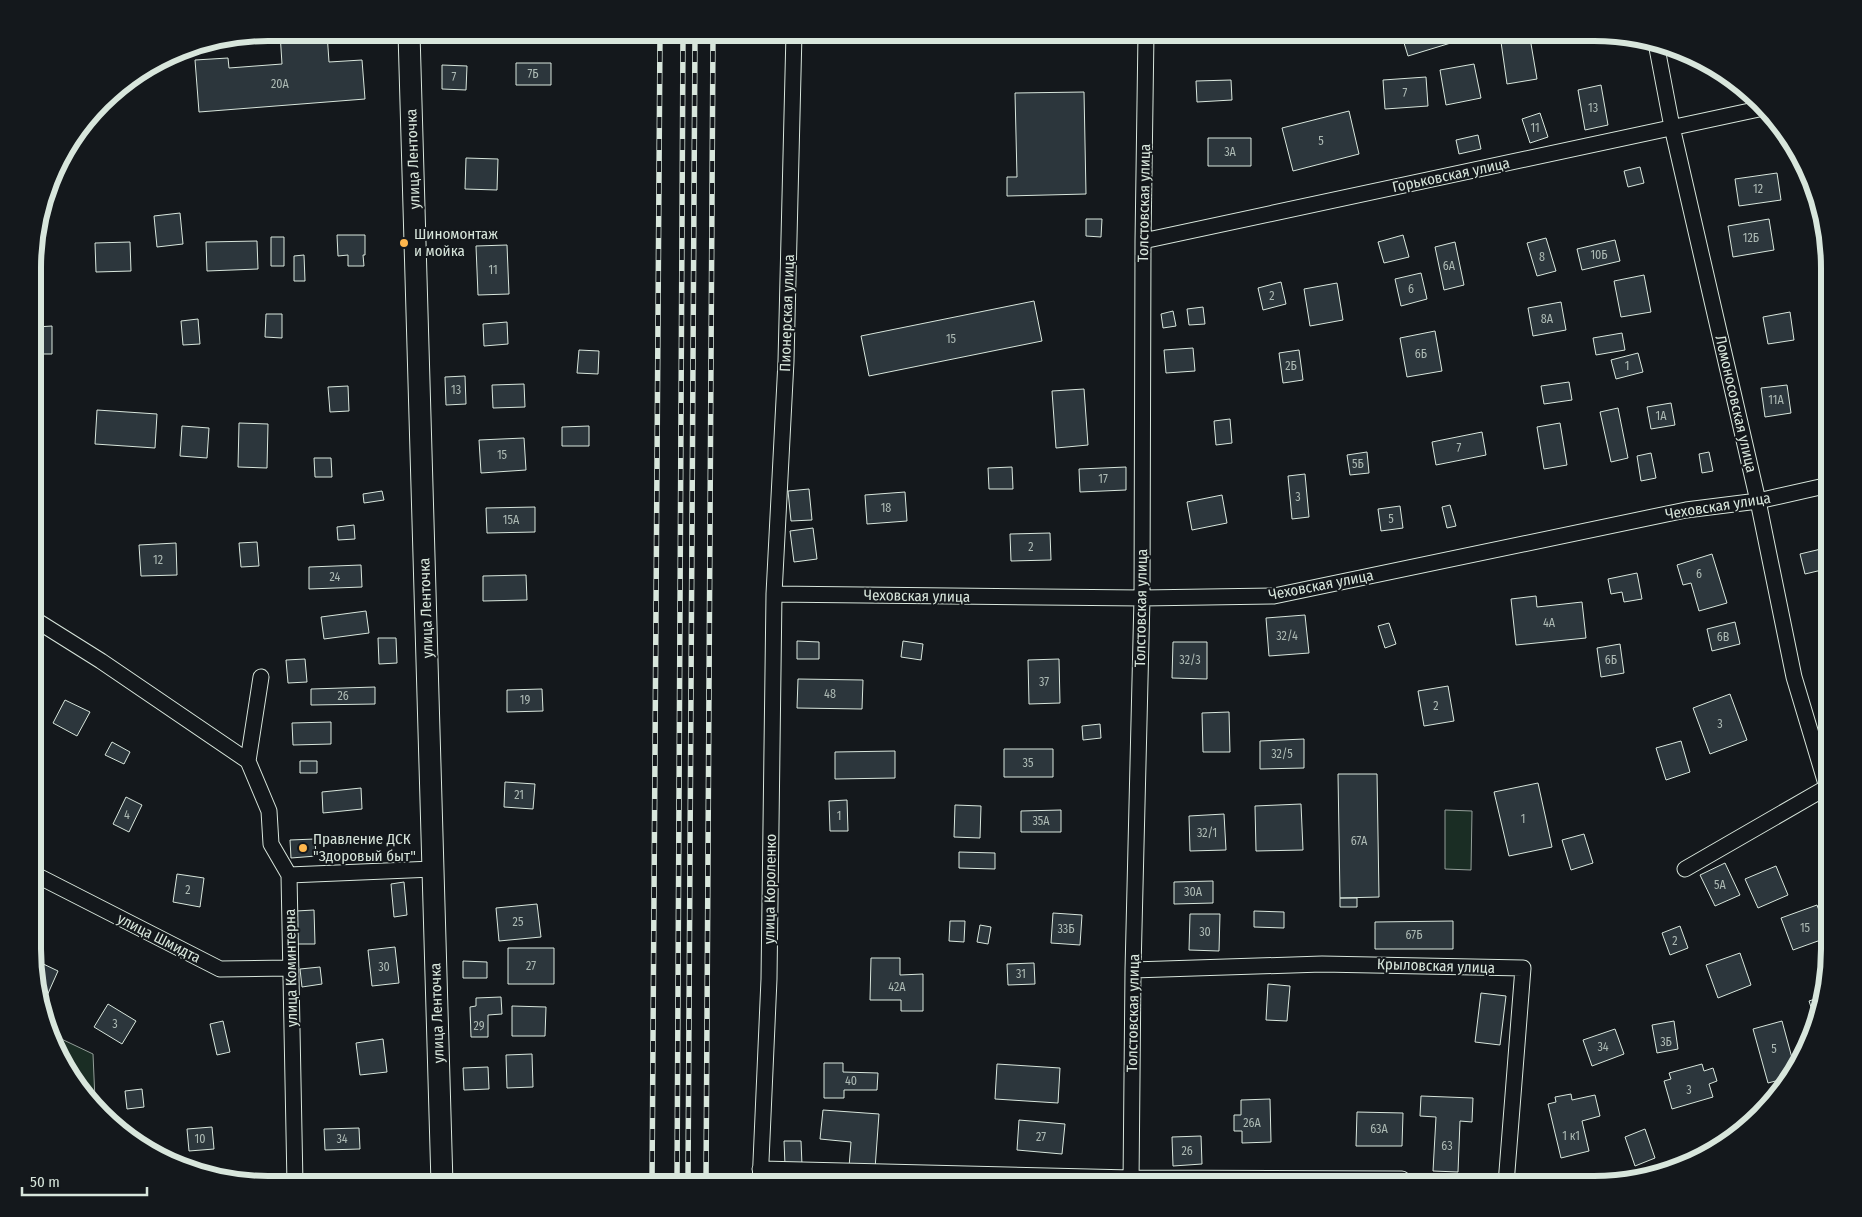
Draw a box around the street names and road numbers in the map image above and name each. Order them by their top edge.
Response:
street label: улица Ленточка [402,108,424,210]
street label: Толстовская улица [1134,144,1154,262]
street label: Горьковская улица [1391,154,1511,196]
street label: Пионерская улица [776,254,798,372]
street label: Ломоносовская улица [1711,334,1761,474]
street label: Чеховская улица [1664,489,1772,523]
street label: Толстовская улица [1131,549,1151,667]
street label: улица Ленточка [415,557,437,659]
street label: Чеховская улица [1267,566,1375,604]
street label: Чеховская улица [864,586,970,606]
street label: улица Короленко [760,834,780,944]
street label: улица Шмидта [114,909,204,967]
street label: улица Коминтерна [281,909,301,1027]
street label: Толстовская улица [1123,954,1143,1072]
street label: Крыловская улица [1377,955,1495,977]
street label: улица Ленточка [426,962,448,1064]

